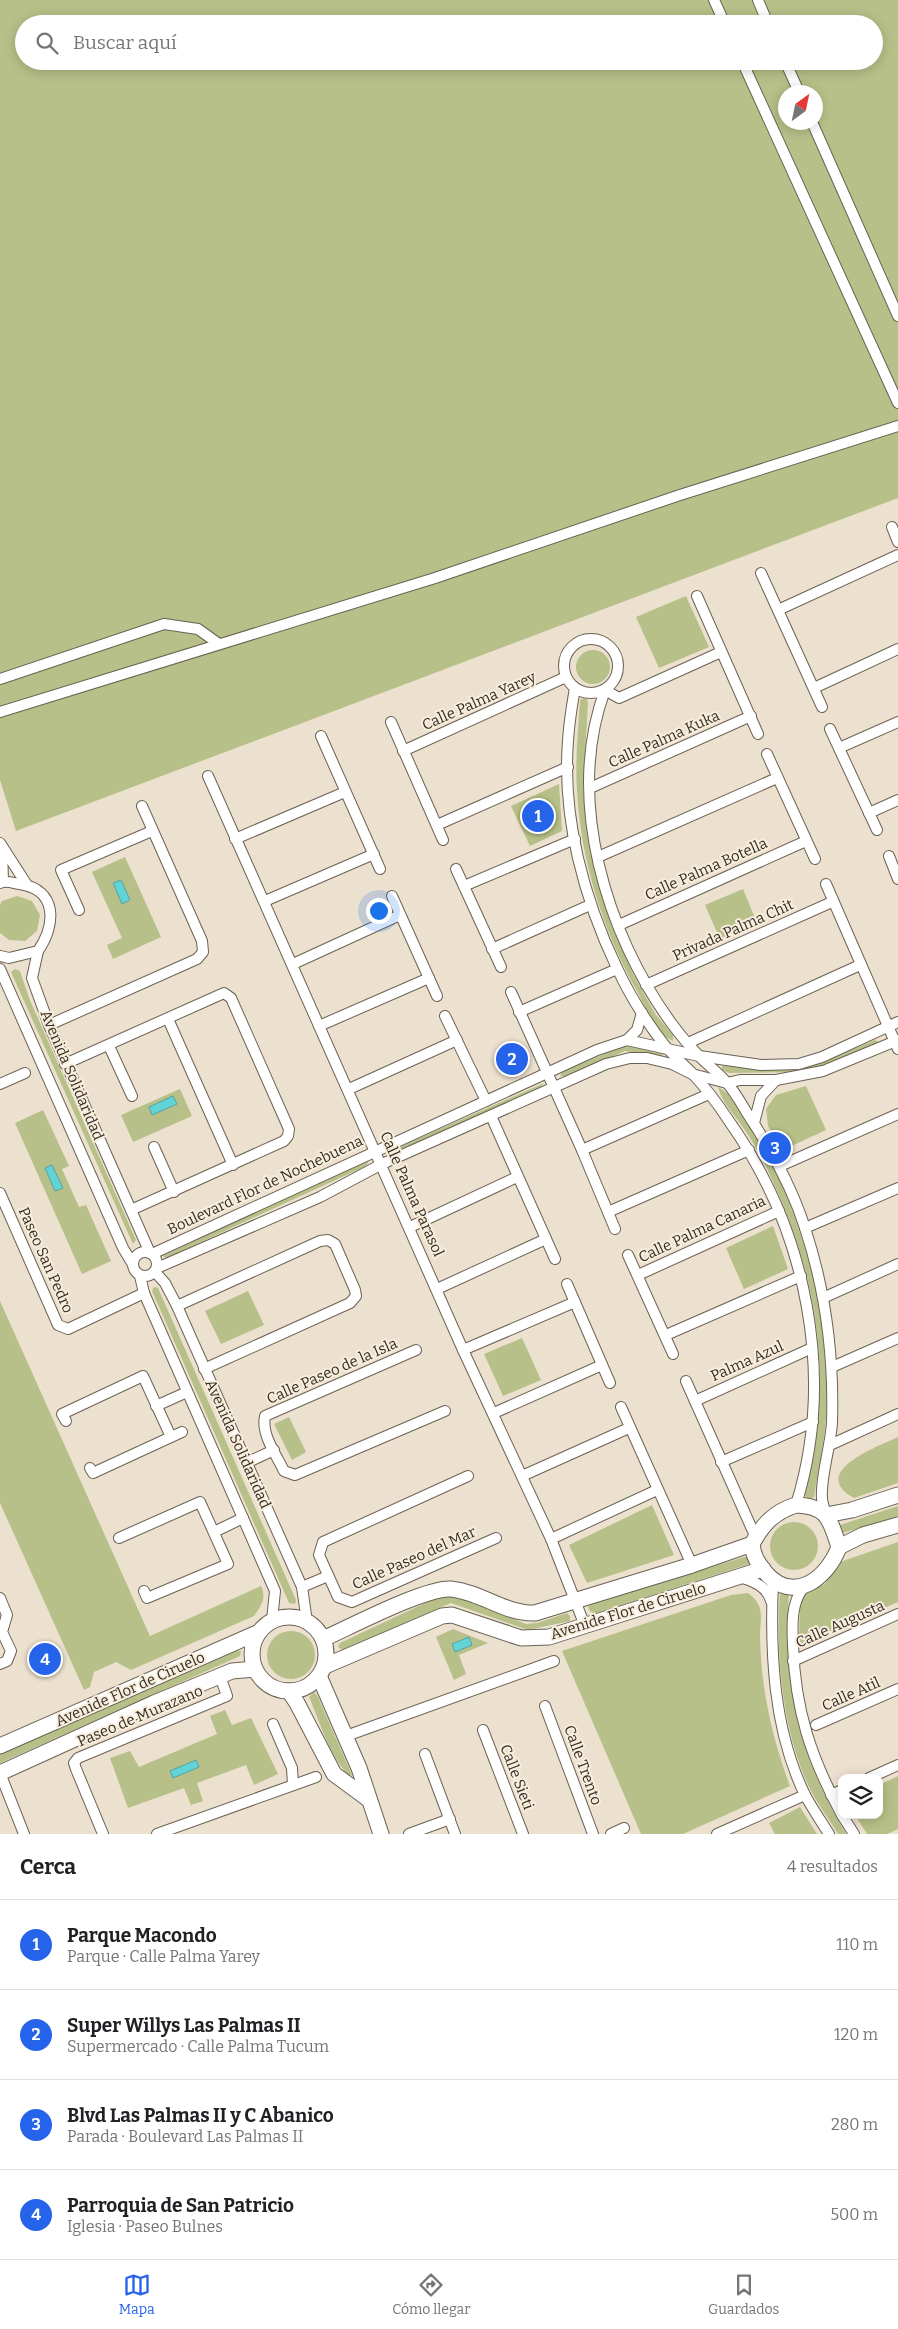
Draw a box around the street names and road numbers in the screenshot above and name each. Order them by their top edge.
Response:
street label: Calle Palma Yarey [419,668,539,734]
street label: Calle Palma Kuka [606,706,722,772]
street label: Calle Palma Botella [642,834,770,904]
street label: Privada Palma Chit [670,895,797,965]
street label: Avenida Solidaridad [36,1007,108,1143]
street label: Calle Palma Parasol [376,1129,448,1259]
street label: Boulevard Flor de Nochebuena [164,1132,366,1238]
street label: Calle Palma Canaria [636,1192,768,1266]
street label: Paseo San Pedro [15,1204,77,1316]
street label: Calle Paseo de la Isla [264,1334,400,1408]
street label: Palma Azul [708,1337,786,1385]
street label: Avenida Solidaridad [201,1377,275,1511]
street label: Calle Paseo del Mar [349,1522,479,1593]
street label: Avenide Flor de Ciruelo [548,1579,708,1643]
street label: Calle Augusta [793,1596,887,1652]
street label: Avenide Flor de Ciruelo [53,1648,207,1730]
street label: Calle Atil [819,1673,883,1715]
street label: Paseo de Murazano [75,1681,205,1751]
street label: Calle Trento [560,1723,606,1807]
street label: Calle Sieti [496,1742,538,1813]

